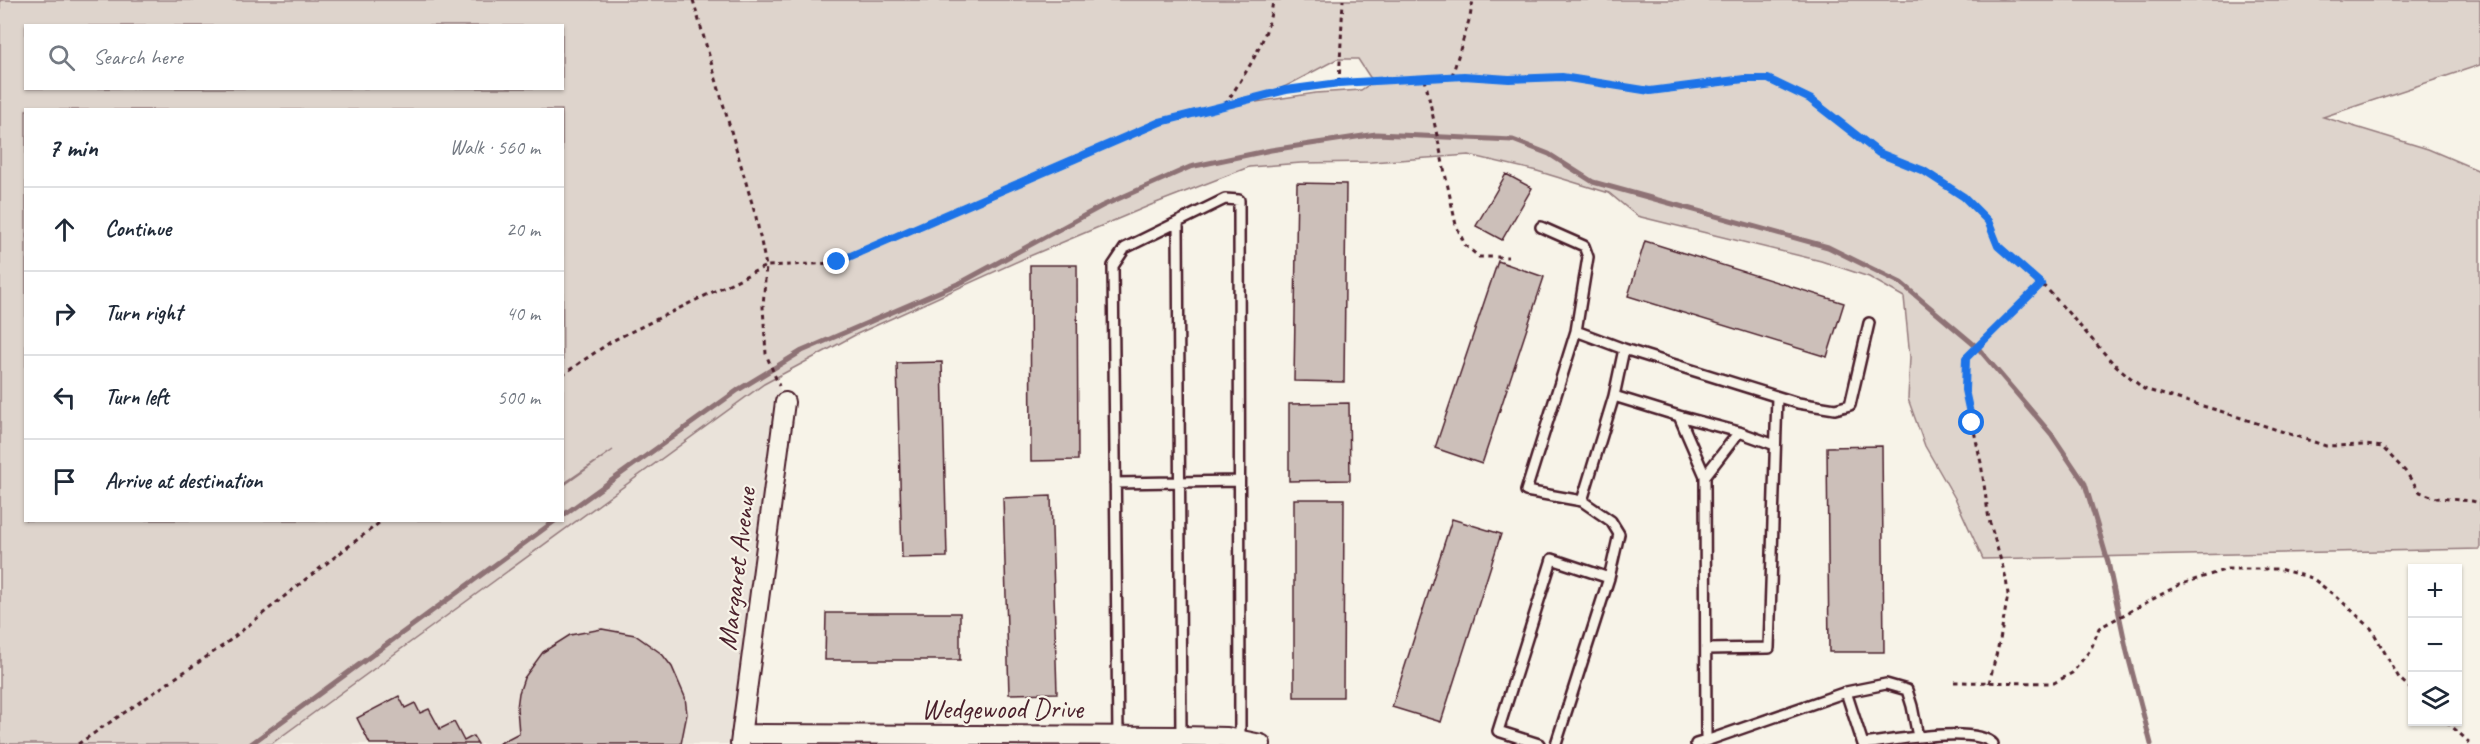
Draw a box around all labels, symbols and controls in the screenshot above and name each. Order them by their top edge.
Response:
search box [24,24,564,90]
icon: search [45,41,78,74]
text: Search here [93,43,183,71]
text: 7 min [48,131,98,164]
text: Walk · 560 m [450,135,540,160]
icon: ahead [48,213,81,246]
text: Continue [105,215,171,243]
text: 20 m [506,217,540,242]
route end [823,248,849,274]
icon: right [48,297,81,330]
text: Turn right [105,299,182,327]
text: 40 m [506,301,540,326]
icon: left [48,381,81,414]
text: Turn left [105,383,169,411]
text: 500 m [497,385,540,410]
route start [1958,409,1984,435]
icon: arrive [48,465,81,498]
text: Arrive at destination [105,467,262,495]
street label: Margaret Avenue [709,484,764,652]
map controls [2408,564,2462,726]
button: + [2408,564,2462,618]
button: − [2408,618,2462,672]
button: layers [2408,672,2462,726]
street label: Wedgewood Drive [921,691,1085,726]

